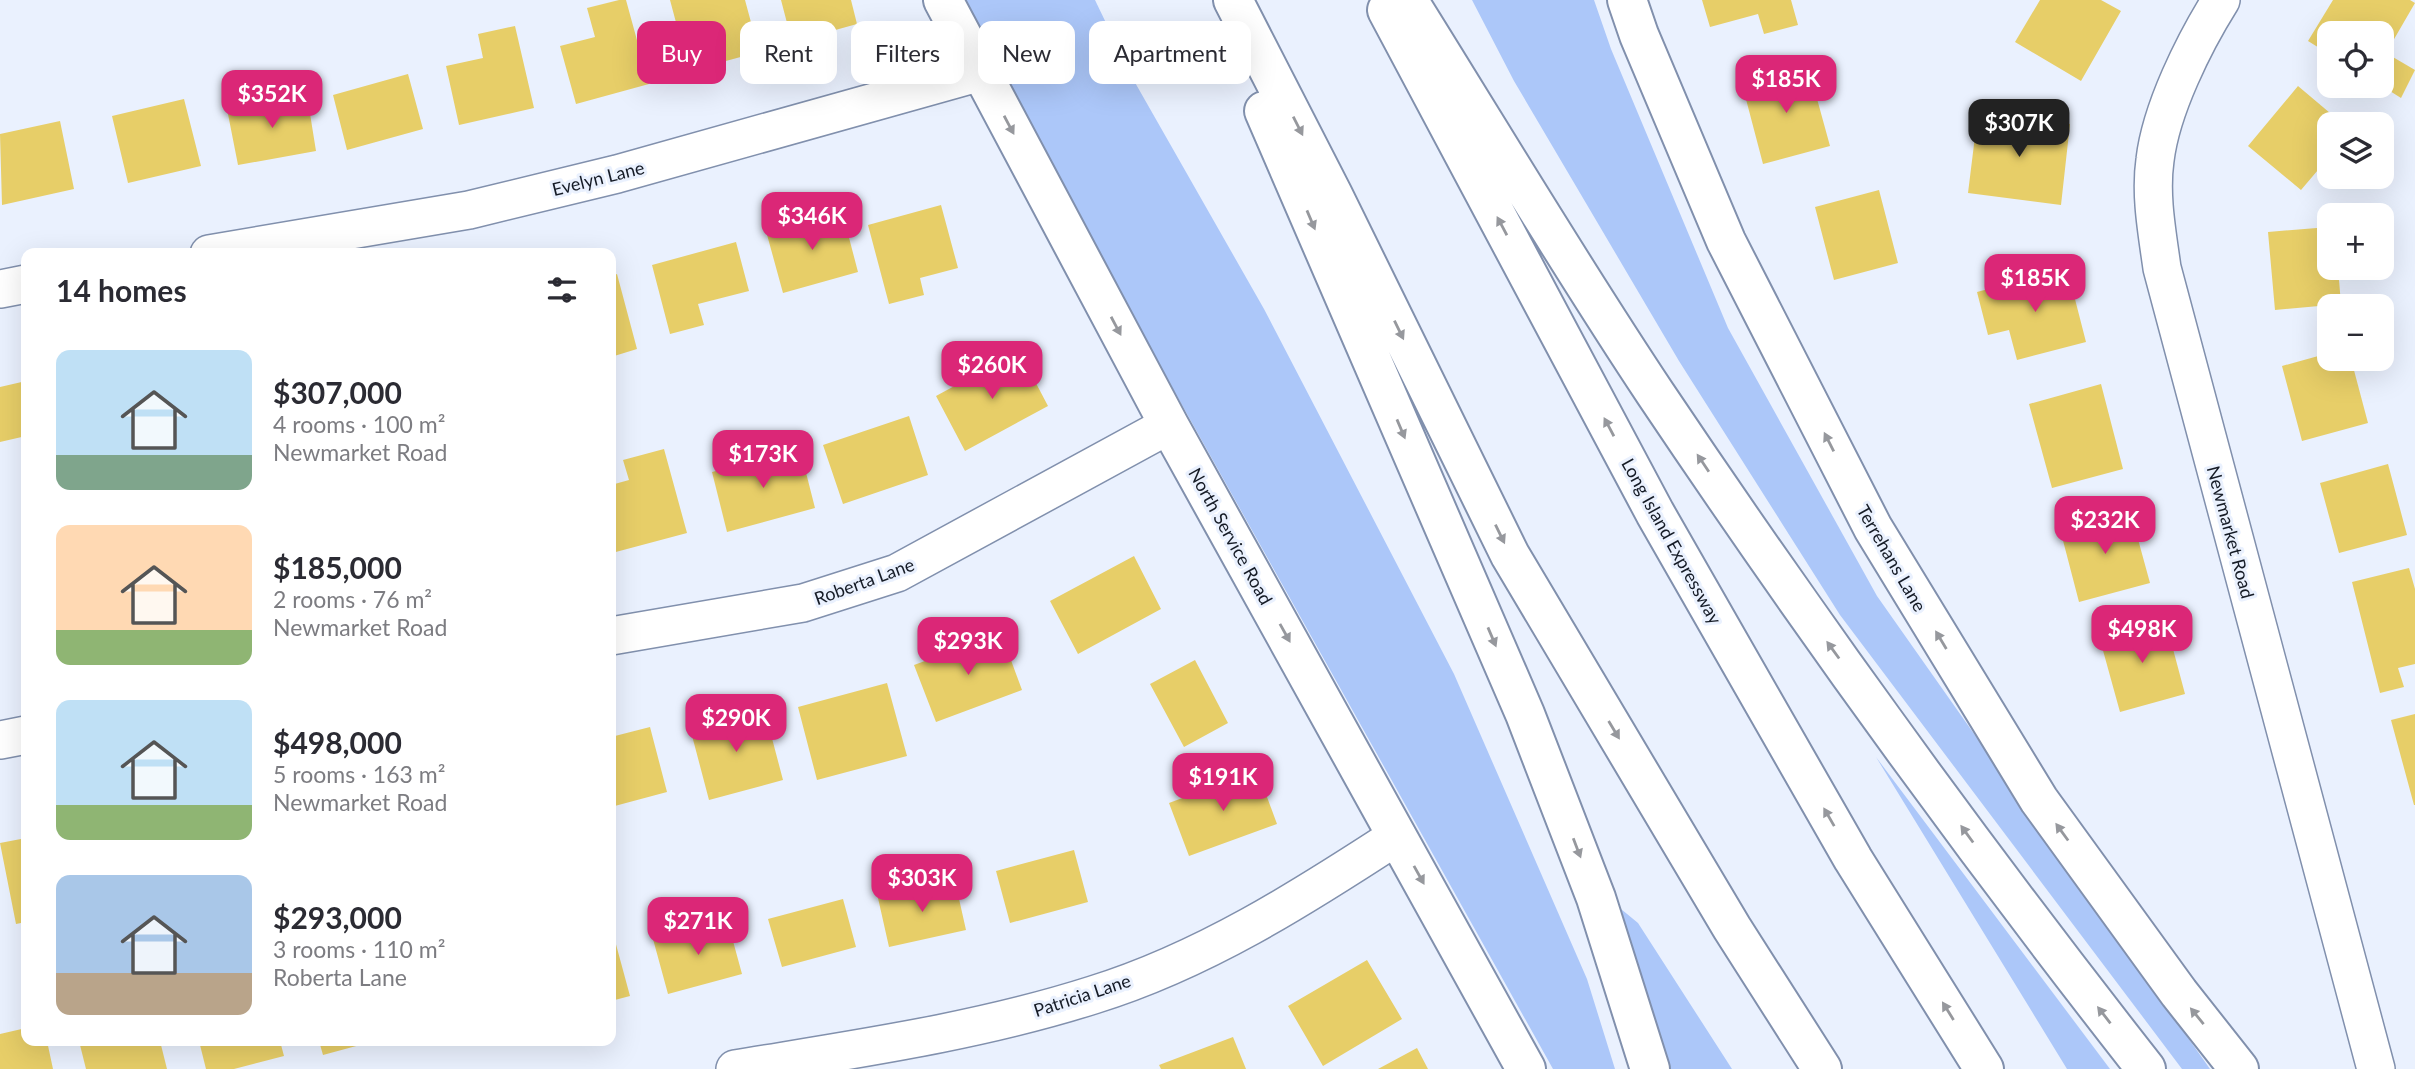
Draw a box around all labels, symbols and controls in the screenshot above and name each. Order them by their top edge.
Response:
chip: Buy [637,21,726,84]
chip: Rent [740,21,837,84]
chip: Filters [851,21,964,84]
chip: New [978,21,1075,84]
chip: Apartment [1089,21,1251,84]
map controls [2317,21,2394,371]
button: locate [2317,21,2394,98]
pin: $185K [1737,55,1835,115]
text: $185K [1751,64,1821,92]
pin: $352K [223,71,321,130]
text: $352K [237,79,307,107]
pin: $307K [1970,100,2068,159]
text: $307K [1984,108,2054,136]
button: layers [2317,112,2394,189]
one-way arrow [1004,115,1015,135]
one-way arrow [1292,116,1304,136]
street label: Evelyn Lane [550,156,646,200]
pin: $346K [763,192,861,252]
text: $346K [777,201,847,229]
button: + [2317,203,2394,280]
one-way arrow [1305,210,1317,230]
one-way arrow [1496,216,1508,236]
pin: $185K [1986,254,2084,314]
text: $185K [2000,263,2070,291]
icon: filters [543,271,581,309]
text: 14 homes [56,272,187,308]
button: − [2317,294,2394,371]
one-way arrow [1111,316,1122,336]
one-way arrow [1394,320,1405,340]
pin: $260K [943,342,1041,401]
text: $260K [957,350,1027,378]
text: $307,000 [273,374,402,410]
icon: home [112,378,196,462]
text: 4 rooms · 100 m² [273,410,445,438]
one-way arrow [1604,417,1615,437]
one-way arrow [1396,419,1407,440]
pin: $173K [714,430,812,490]
one-way arrow [1823,432,1834,452]
text: Newmarket Road [273,438,447,466]
text: $173K [728,439,798,467]
street label: Long Island Expressway [1617,454,1727,628]
one-way arrow [1696,454,1710,472]
street label: Newmarket Road [2203,463,2259,601]
street label: North Service Road [1184,464,1278,608]
pin: $232K [2056,496,2154,556]
street label: Terrehans Lane [1853,501,1931,615]
text: $232K [2070,505,2140,533]
one-way arrow [1494,524,1505,544]
text: $185,000 [273,549,402,585]
icon: home [112,553,196,637]
street label: Roberta Lane [811,553,917,609]
text: 2 rooms · 76 m² [273,585,432,613]
pin: $498K [2093,606,2191,665]
text: Newmarket Road [273,613,447,641]
text: $498K [2107,614,2177,642]
pin: $293K [919,618,1017,677]
one-way arrow [1279,623,1291,643]
text: $293K [933,626,1003,654]
one-way arrow [1487,627,1498,648]
one-way arrow [1935,630,1947,649]
one-way arrow [1826,641,1840,659]
pin: $290K [687,694,785,754]
text: $290K [701,703,771,731]
one-way arrow [1608,721,1621,740]
text: $498,000 [273,724,402,760]
icon: home [112,728,196,812]
pin: $191K [1174,754,1272,813]
text: 5 rooms · 163 m² [273,760,445,788]
text: $191K [1188,762,1258,790]
text: Newmarket Road [273,788,447,816]
one-way arrow [1823,808,1835,827]
one-way arrow [2055,823,2069,841]
one-way arrow [1960,825,1974,843]
one-way arrow [1572,838,1583,859]
pin: $303K [873,855,971,914]
text: $303K [887,863,957,891]
one-way arrow [1413,865,1425,884]
pin: $271K [649,898,747,957]
text: $293,000 [273,899,402,935]
icon: home [112,903,196,987]
text: $271K [663,906,733,934]
text: 3 rooms · 110 m² [273,935,445,963]
text: Roberta Lane [273,963,407,991]
street label: Patricia Lane [1031,969,1133,1021]
one-way arrow [1942,1002,1955,1021]
one-way arrow [2097,1007,2112,1025]
one-way arrow [2189,1007,2204,1025]

